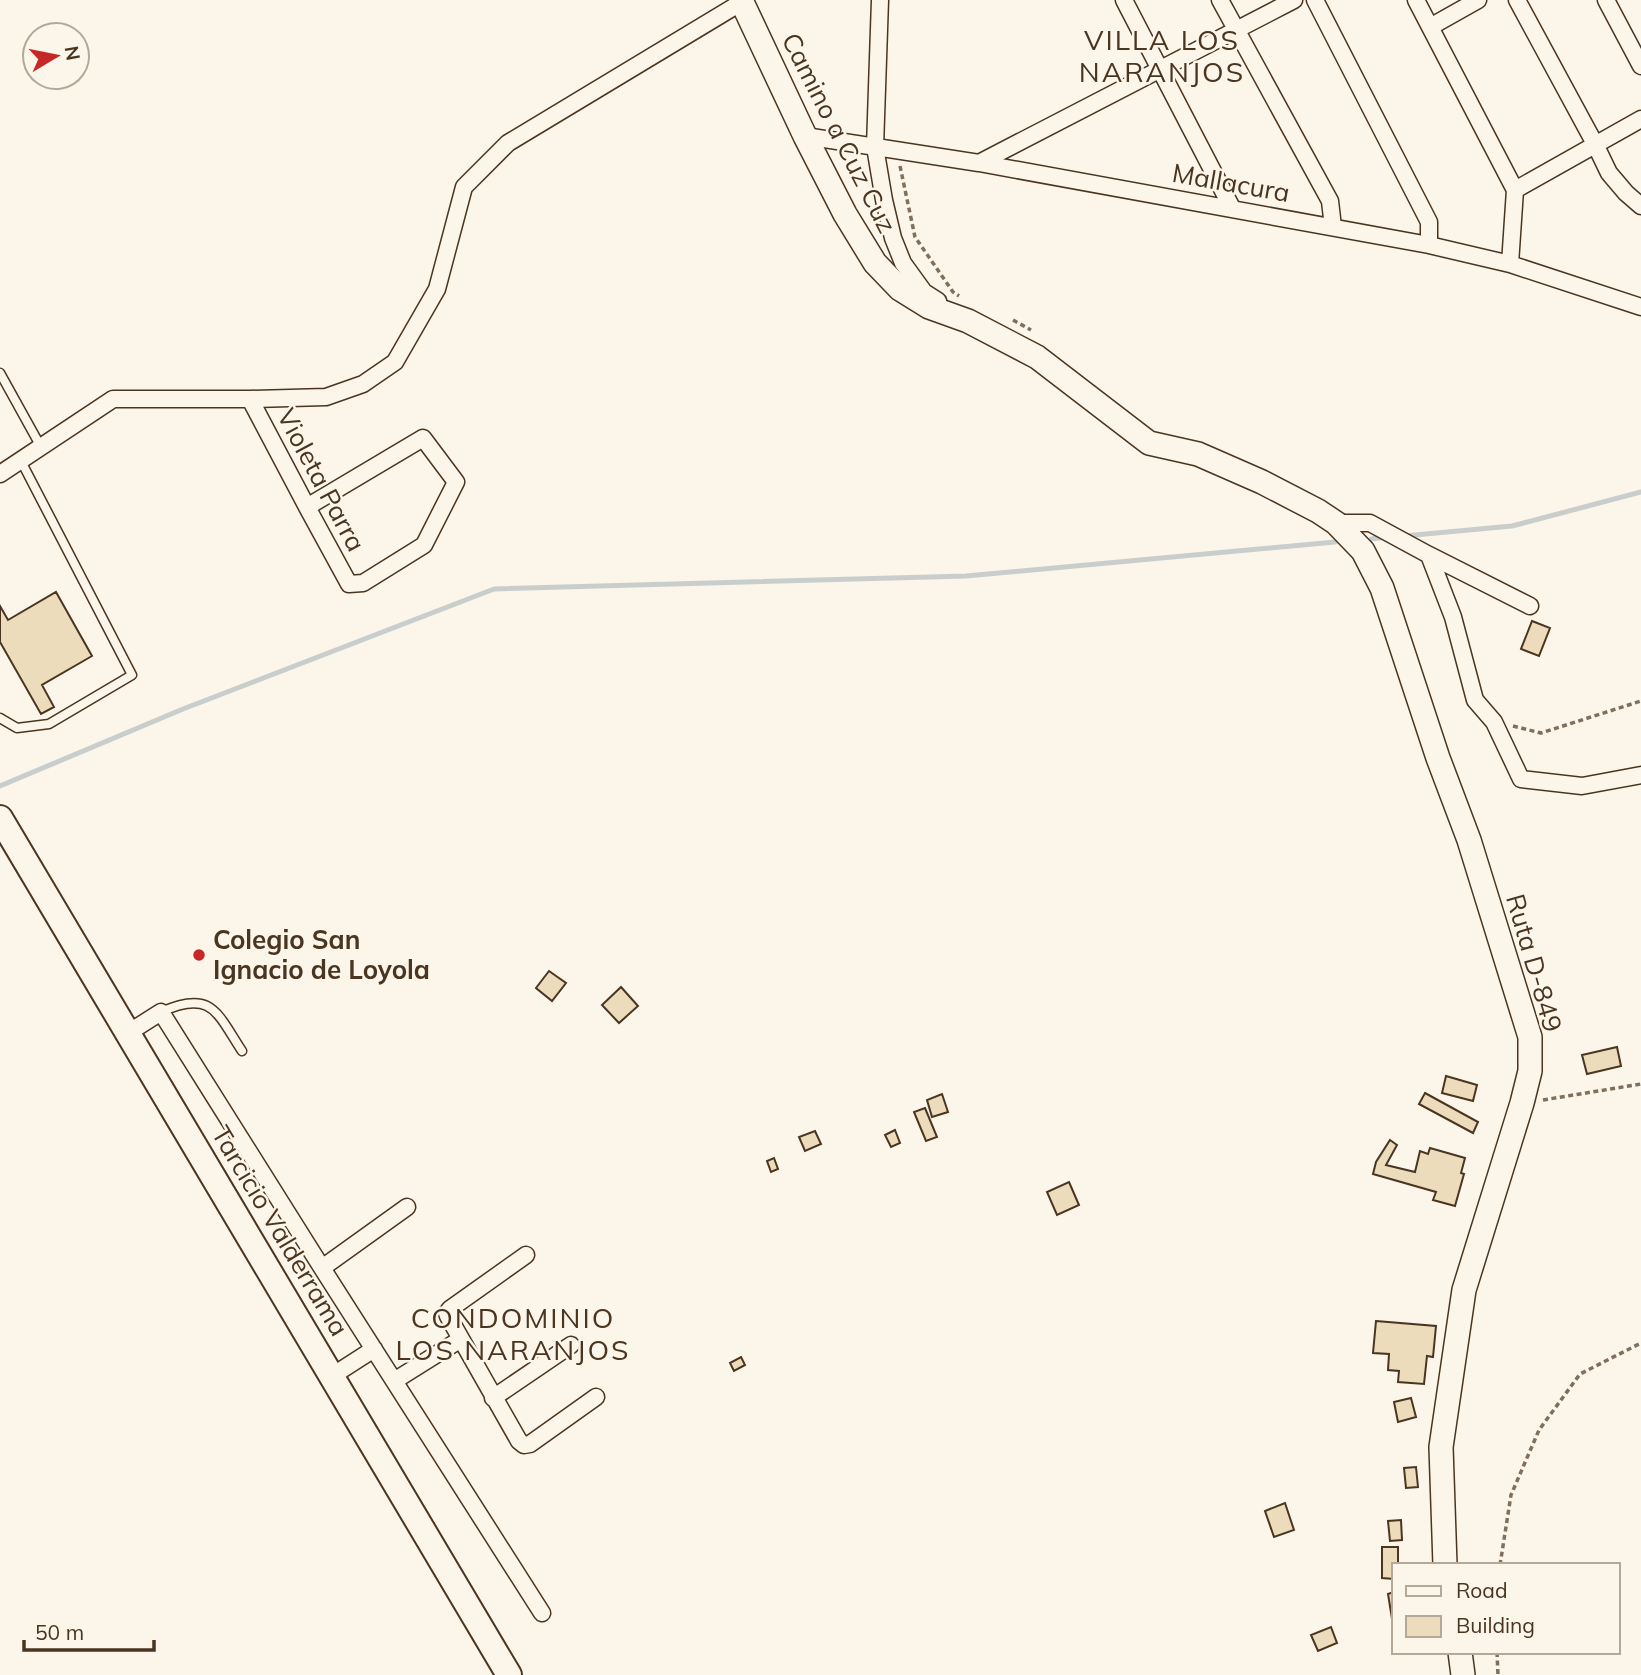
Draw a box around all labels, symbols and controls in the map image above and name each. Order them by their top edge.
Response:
north arrow [21,21,91,91]
district label: VILLA LOS NARANJOS [1079,22,1245,89]
street label: Camino a Cuz Cuz [775,27,904,238]
text: N [60,44,86,62]
street label: Mallacura [1170,156,1292,209]
street label: Violeta Parra [270,403,373,557]
street label: Ruta D-849 [1499,890,1570,1036]
place label: Colegio San Ignacio de Loyola [213,923,430,986]
marker: Colegio San Ignacio de Loyola [191,947,207,963]
street label: Tarcicio Valderrama [205,1120,356,1342]
district label: CONDOMINIO LOS NARANJOS [396,1300,630,1367]
legend [1392,1563,1620,1654]
text: Road [1456,1577,1507,1603]
scale bar [24,1608,154,1652]
text: Building [1456,1612,1535,1638]
text: 50 m [35,1619,84,1645]

